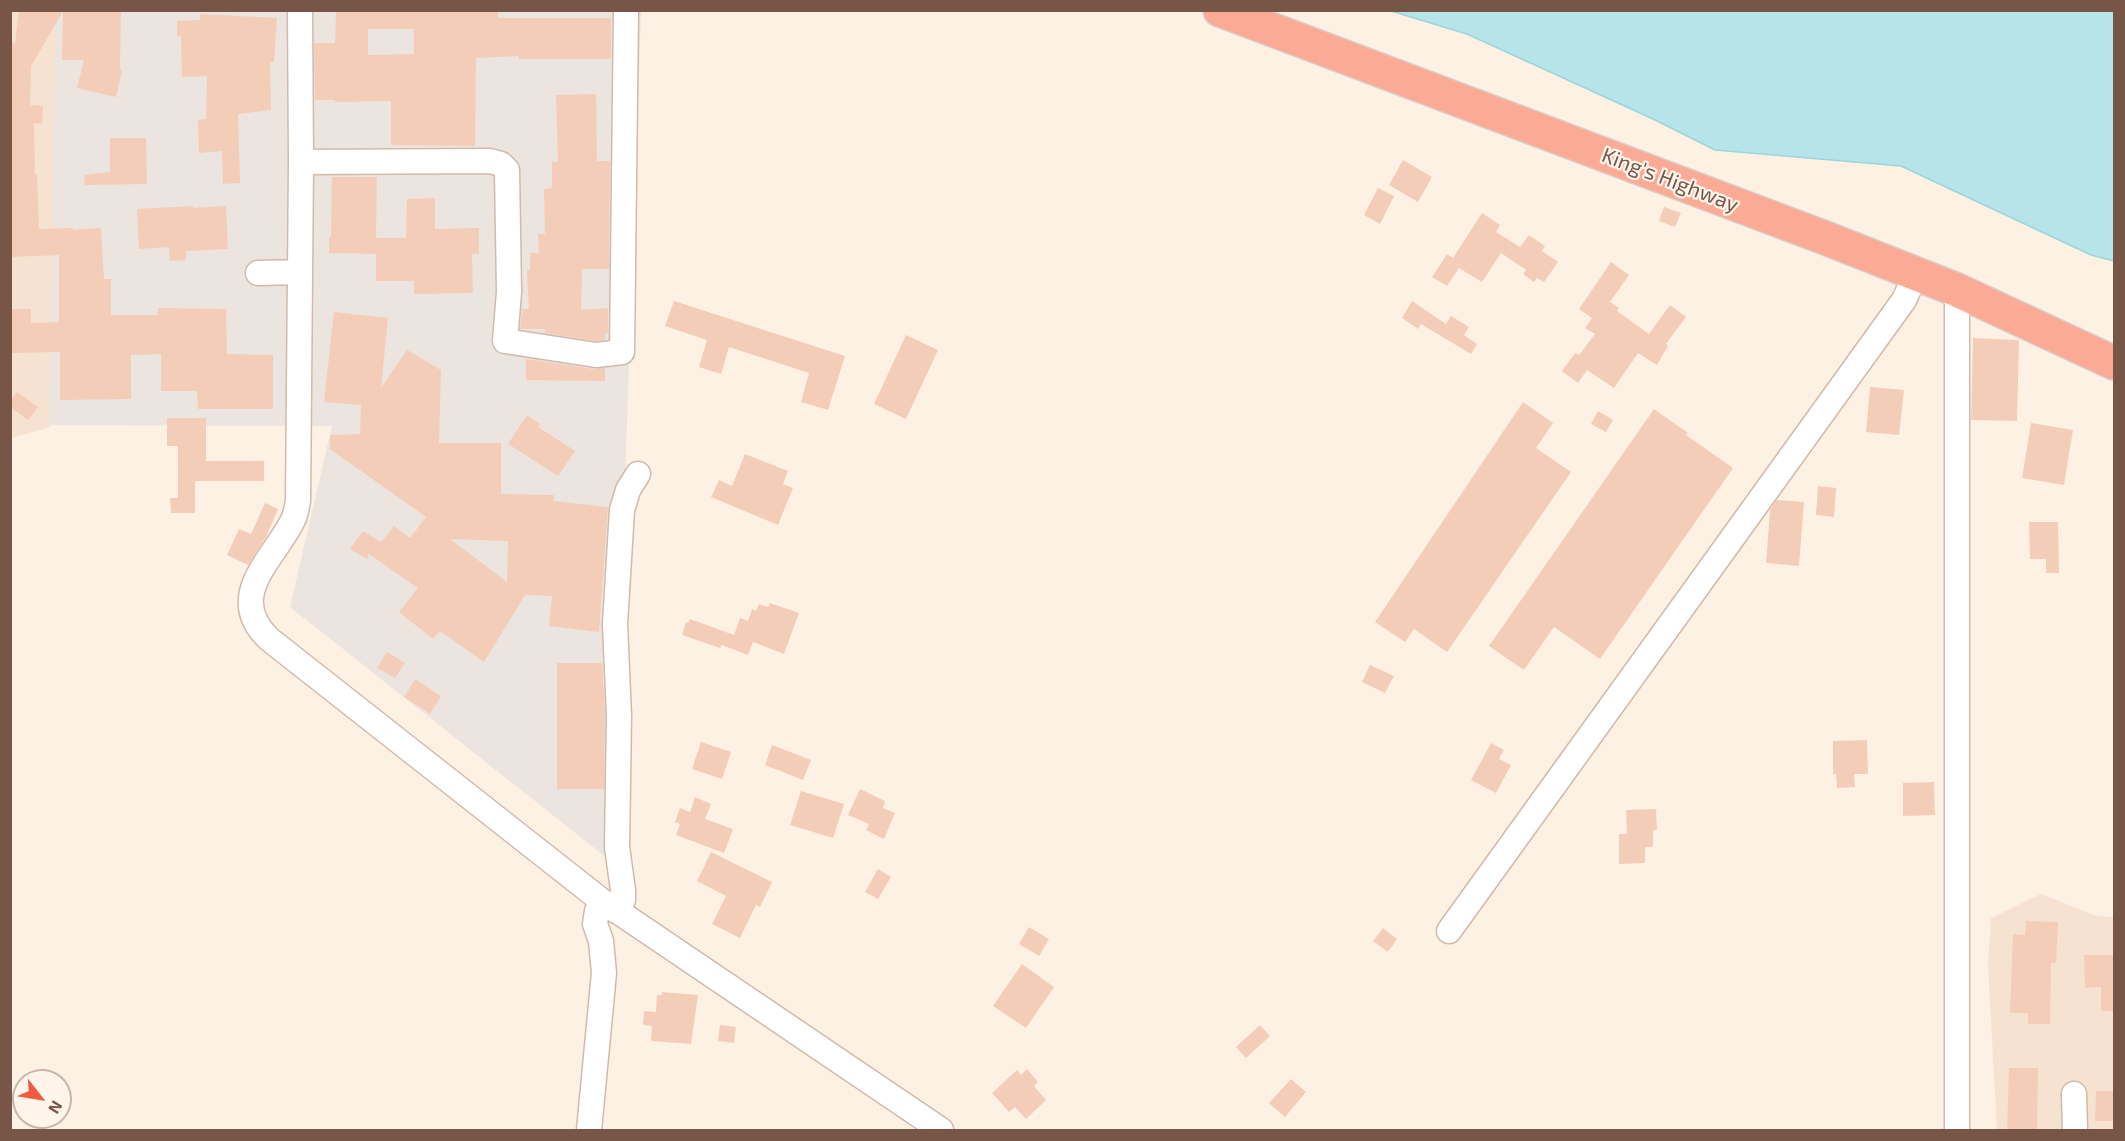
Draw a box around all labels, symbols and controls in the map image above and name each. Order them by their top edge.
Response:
street label: King's Highway [1598,142,1742,218]
north arrow [12,1069,72,1129]
text: N [45,1098,67,1117]

